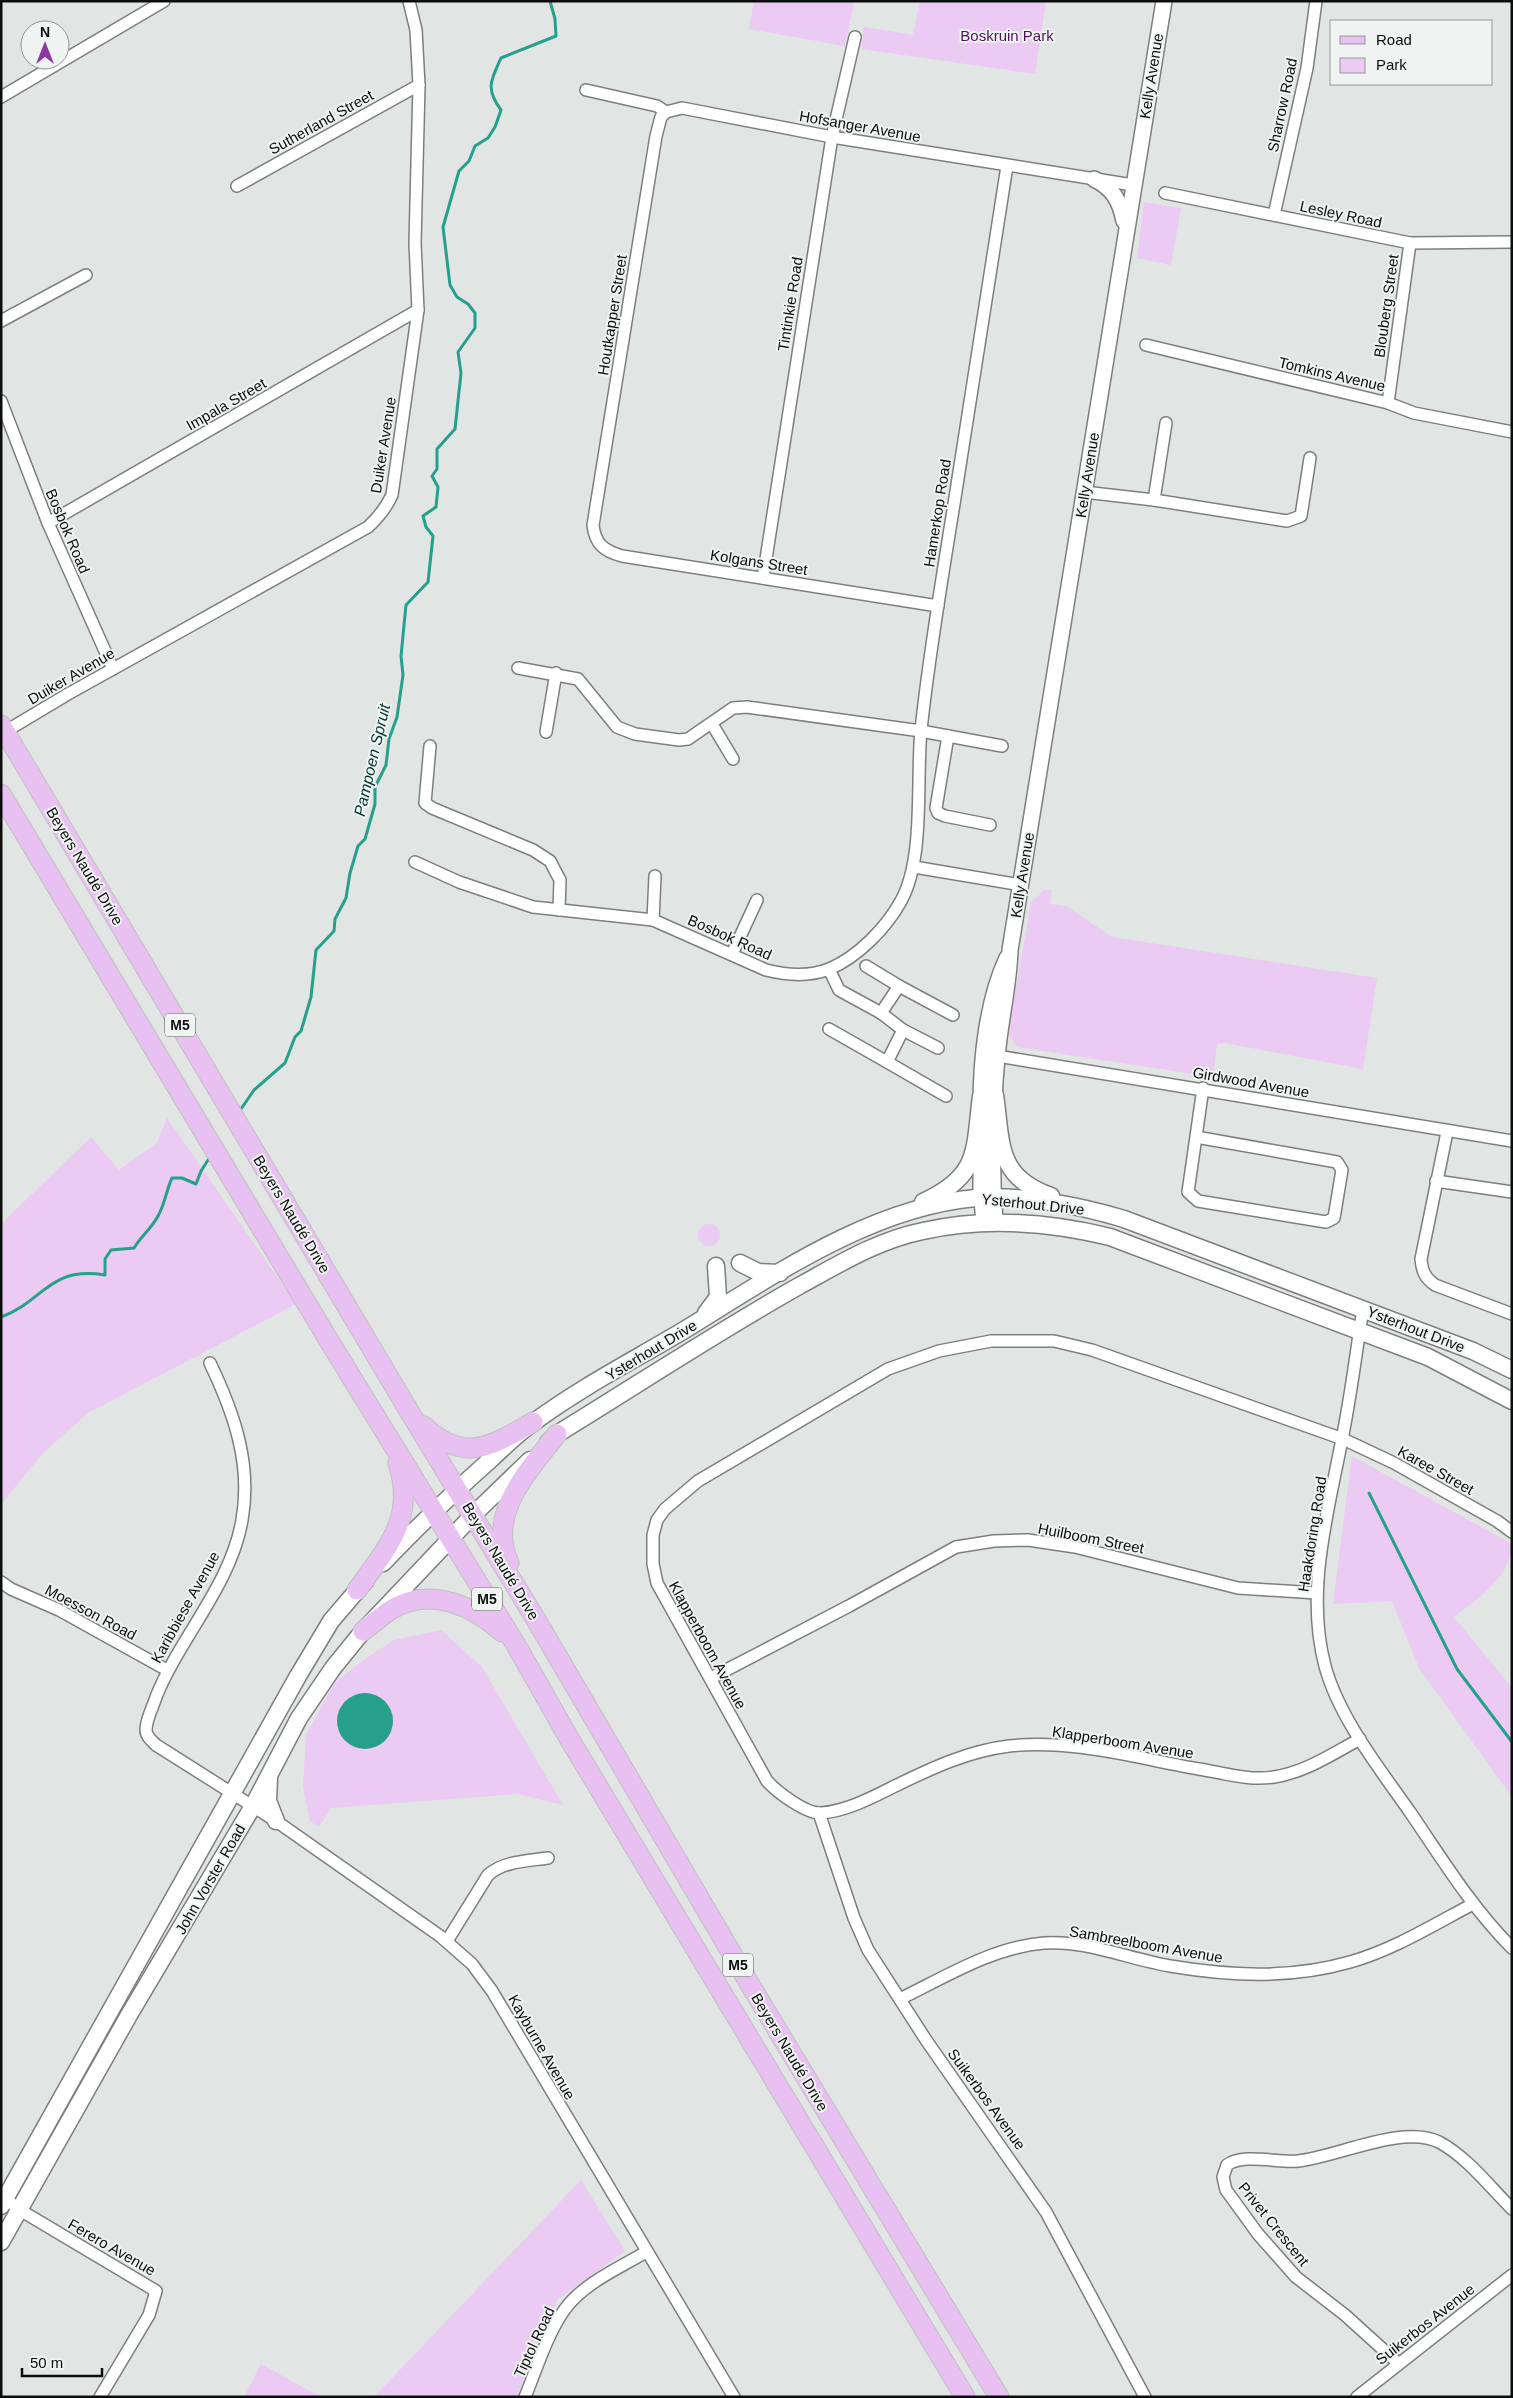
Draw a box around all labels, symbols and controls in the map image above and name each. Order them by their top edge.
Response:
north arrow [20,20,70,70]
legend [1330,20,1493,85]
text: N [40,24,50,40]
park label: Boskruin Park [960,27,1054,44]
text: Road [1376,31,1412,48]
street label: Kelly Avenue [1136,32,1166,120]
street label: Sharrow Road [1264,56,1300,154]
text: Park [1376,56,1407,73]
street label: Sutherland Street [266,86,377,158]
street label: Hofsanger Avenue [798,107,922,145]
street label: Lesley Road [1298,197,1384,231]
street label: Blouberg Street [1370,252,1402,359]
street label: Houtkapper Street [594,253,630,376]
street label: Tintinkie Road [774,256,806,352]
street label: Tomkins Avenue [1277,353,1387,395]
street label: Impala Street [183,374,270,434]
street label: Duiker Avenue [367,396,399,494]
street label: Kelly Avenue [1072,431,1102,519]
street label: Hamerkop Road [920,458,954,568]
street label: Bosbok Road [43,486,93,576]
street label: Kolgans Street [709,546,810,578]
street label: Duiker Avenue [25,644,117,708]
water label: Pampoen Spruit [351,702,393,818]
street label: Beyers Naudé Drive [43,804,127,928]
street label: Kelly Avenue [1007,831,1037,919]
street label: Bosbok Road [685,911,775,963]
road number: M5 [165,1014,195,1036]
street label: Girdwood Avenue [1191,1063,1311,1101]
street label: Beyers Naudé Drive [250,1152,334,1276]
street label: Ysterhout Drive [981,1190,1085,1218]
street label: Ysterhout Drive [1365,1303,1467,1355]
street label: Ysterhout Drive [602,1316,700,1384]
street label: Karee Street [1395,1442,1478,1498]
street label: Haakdoring Road [1294,1475,1330,1593]
street label: Beyers Naudé Drive [459,1499,543,1623]
street label: Huilboom Street [1037,1519,1146,1557]
street label: Karibbiese Avenue [147,1548,223,1666]
street label: Klapperboom Avenue [666,1578,750,1712]
street label: Moesson Road [42,1581,140,1643]
road number: M5 [472,1588,502,1610]
street label: Klapperboom Avenue [1051,1722,1195,1762]
street label: John Vorster Road [172,1821,248,1937]
street label: Sambreelboom Avenue [1068,1922,1224,1966]
road number: M5 [723,1954,753,1976]
street label: Beyers Naudé Drive [748,1990,832,2114]
street label: Kayburne Avenue [505,1992,579,2102]
street label: Suikerbos Avenue [945,2045,1029,2153]
street label: Privet Crescent [1235,2179,1313,2270]
street label: Ferero Avenue [65,2215,159,2279]
street label: Suikerbos Avenue [1372,2280,1478,2368]
street label: Tiptol Road [510,2304,558,2380]
scale bar [22,2346,102,2378]
text: 50 m [30,2354,63,2371]

